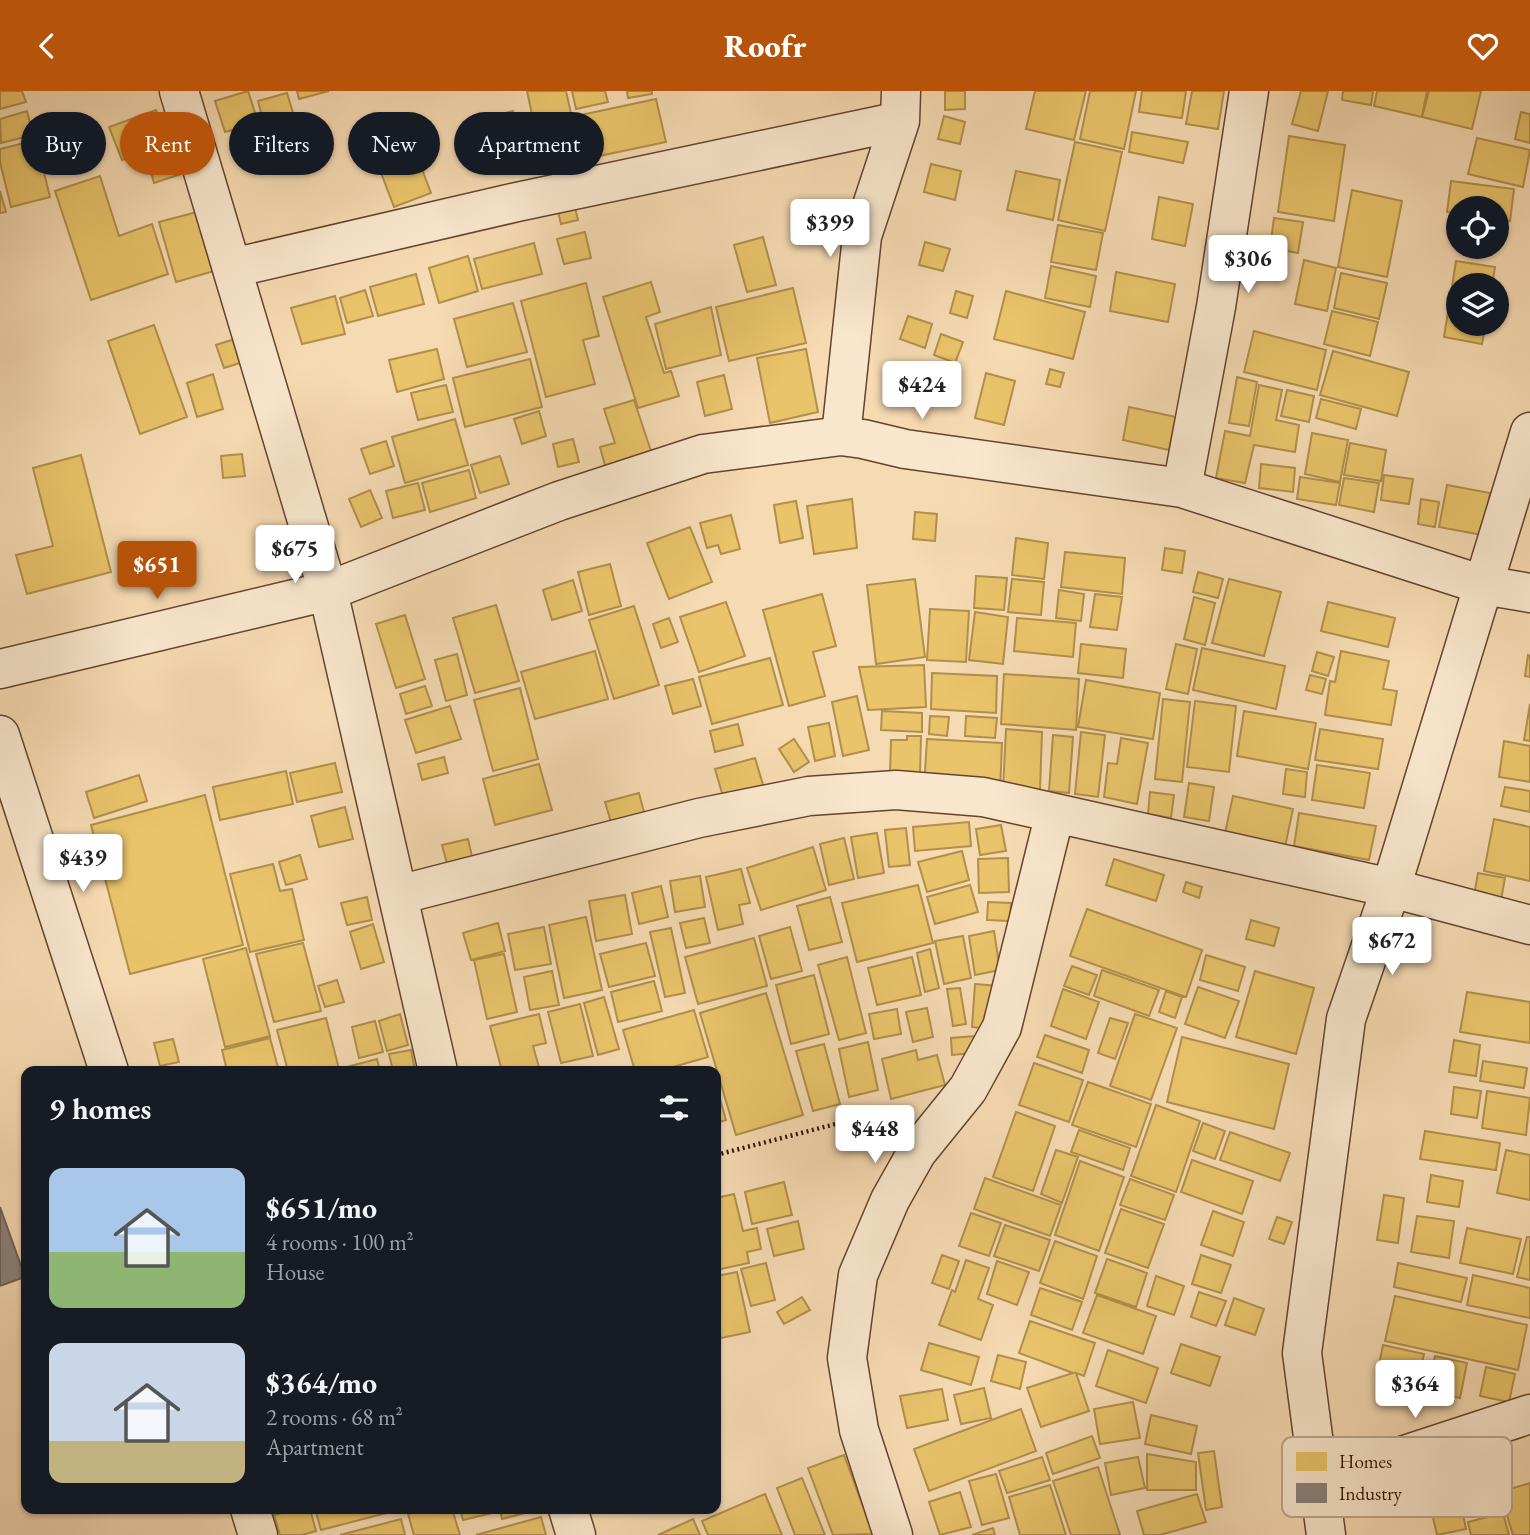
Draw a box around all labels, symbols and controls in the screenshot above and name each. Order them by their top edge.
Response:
text: Roofr [724,25,806,67]
icon: back [28,27,66,65]
icon: heart [1464,27,1502,65]
chip: Buy [21,112,106,175]
chip: Rent [120,112,215,175]
chip: Filters [229,112,334,175]
chip: New [348,112,440,175]
chip: Apartment [454,112,604,175]
map controls [1446,196,1509,336]
button: locate [1446,196,1509,259]
pin: $399 [789,199,871,259]
text: $399 [806,207,854,237]
pin: $306 [1207,235,1289,295]
text: $306 [1224,243,1272,273]
button: layers [1446,273,1509,336]
pin: $424 [881,361,963,421]
text: $424 [898,369,946,399]
pin: $675 [254,525,336,585]
text: $675 [271,533,319,563]
pin: $651 [116,541,198,601]
text: $651 [133,549,181,579]
pin: $439 [42,835,124,894]
text: $439 [59,842,107,872]
pin: $672 [1351,917,1433,977]
text: $672 [1368,925,1416,955]
text: 9 homes [49,1089,151,1128]
icon: filters [655,1089,693,1127]
pin: $448 [834,1105,916,1165]
text: $448 [851,1113,899,1143]
text: $651/mo [266,1188,377,1227]
icon: home [105,1196,189,1280]
text: 4 rooms · 100 m² [266,1227,414,1257]
text: House [266,1257,325,1287]
pin: $364 [1374,1361,1456,1420]
text: $364/mo [266,1363,377,1402]
text: $364 [1391,1368,1439,1398]
icon: home [105,1371,189,1455]
text: 2 rooms · 68 m² [266,1402,403,1432]
text: Apartment [266,1432,364,1462]
legend [1282,1437,1512,1517]
text: Homes [1339,1449,1392,1474]
text: Industry [1339,1481,1403,1506]

